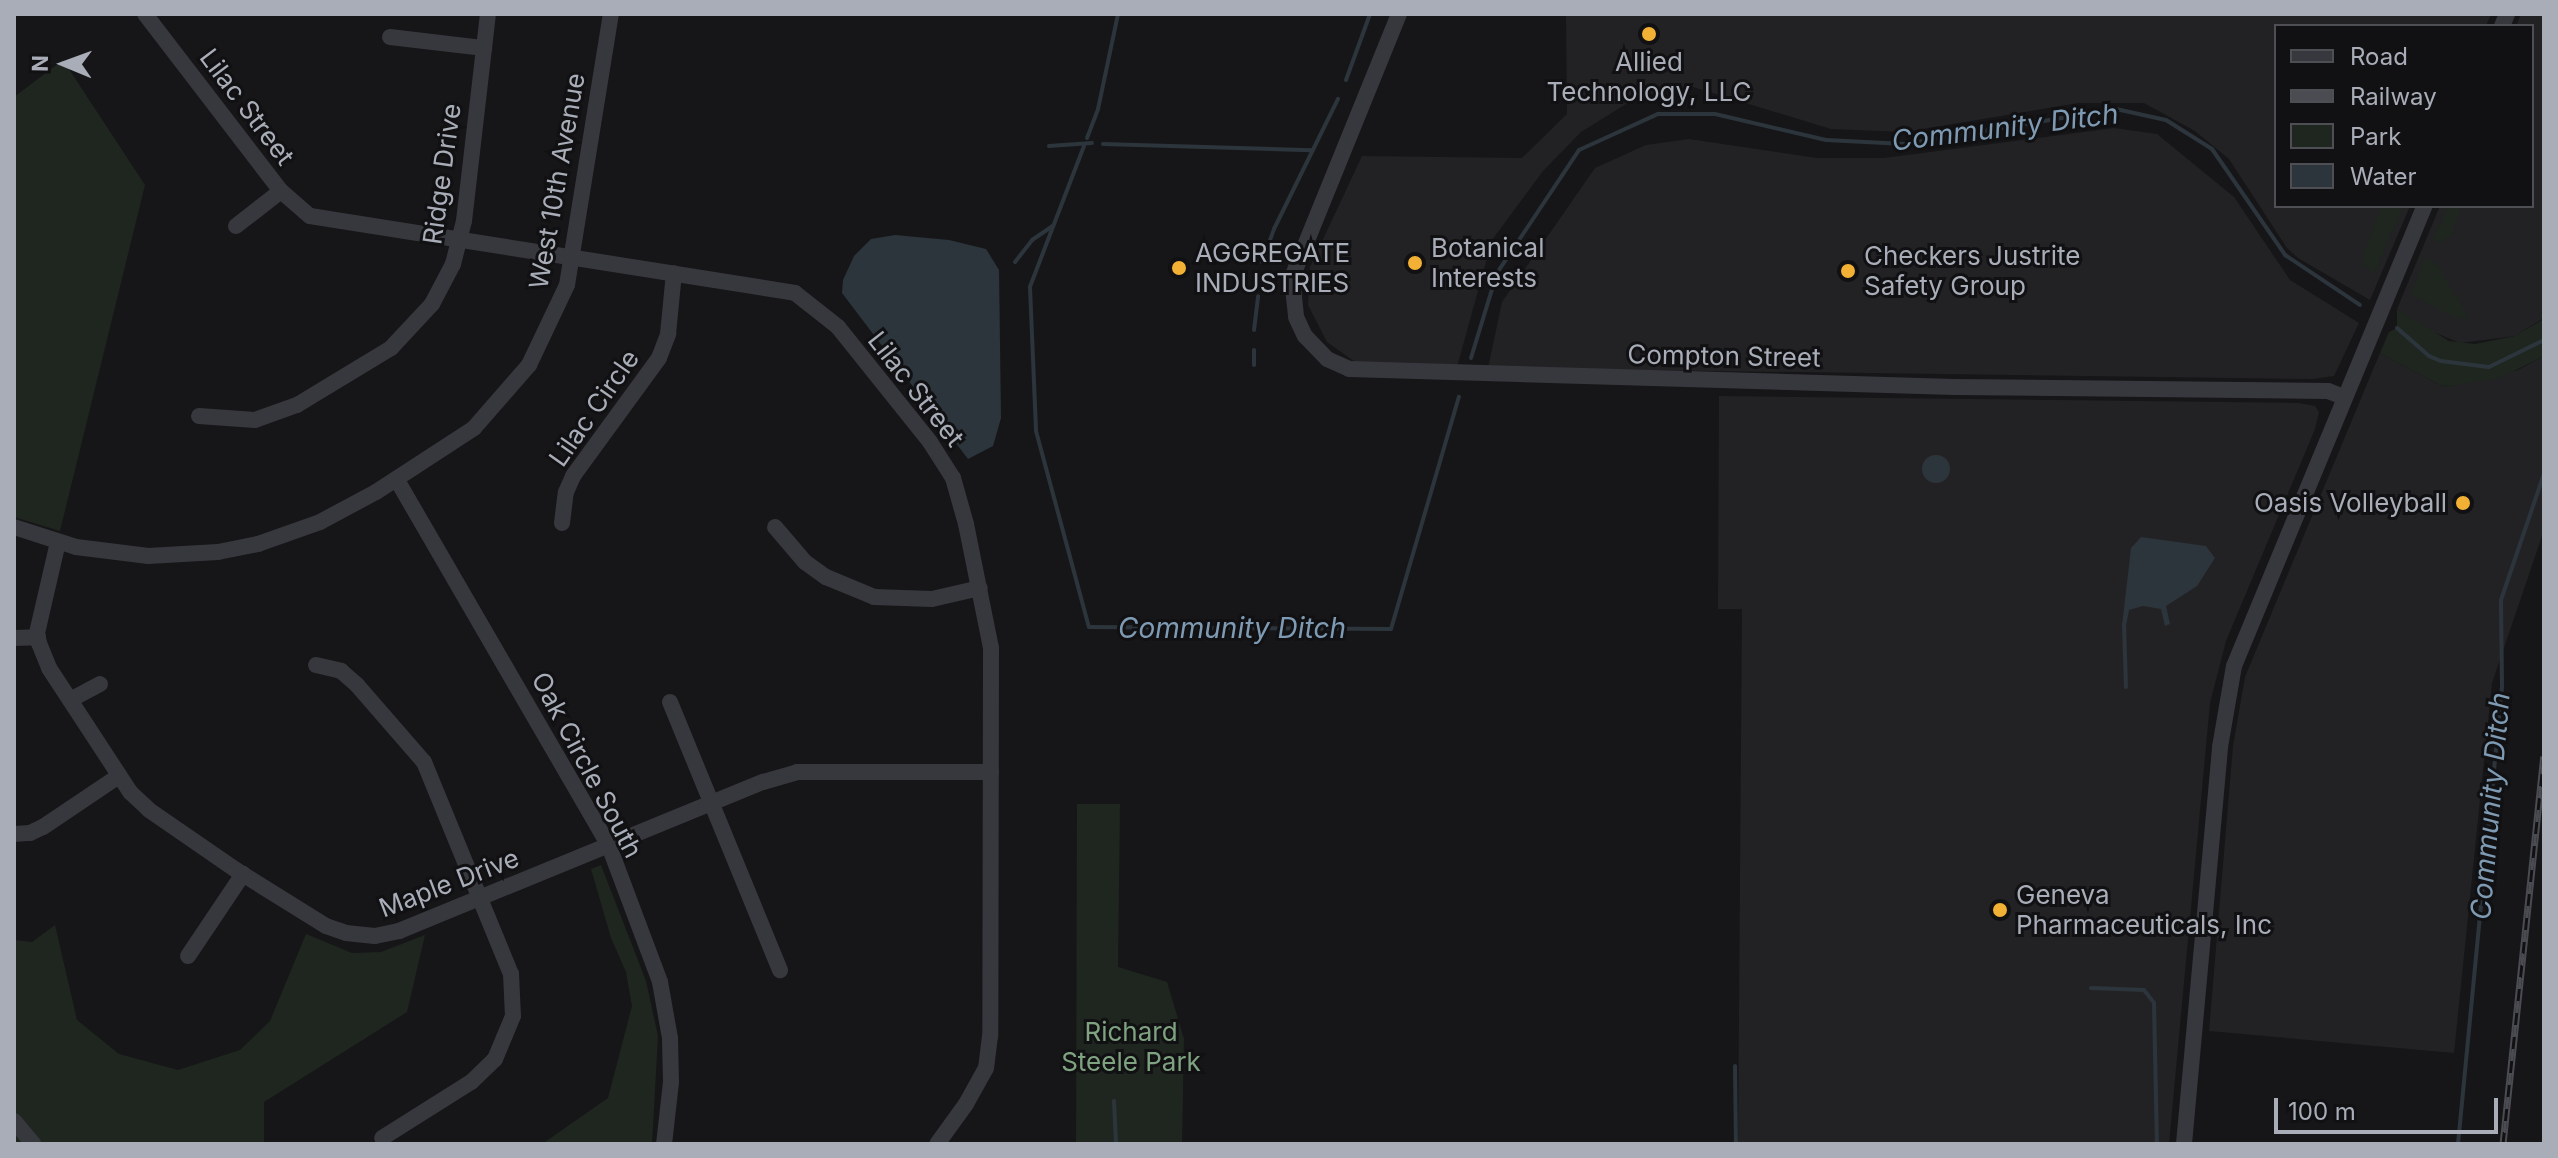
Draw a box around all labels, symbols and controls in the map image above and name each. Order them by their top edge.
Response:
north arrow [24,24,104,104]
legend [2274,24,2534,208]
marker: Allied Technology, LLC [1640,25,1658,43]
text: Road [2350,42,2408,71]
street label: Lilac Street [193,43,301,171]
place label: Allied Technology, LLC [1547,46,1751,108]
text: N [27,55,53,72]
street label: West 10th Avenue [523,71,591,291]
text: Railway [2350,82,2437,111]
water label: Community Ditch [1890,96,2120,158]
street label: Ridge Drive [417,102,467,246]
text: Park [2350,122,2401,151]
text: Water [2350,162,2417,191]
place label: Botanical Interests [1431,232,1544,294]
place label: AGGREGATE INDUSTRIES [1195,237,1350,298]
place label: Checkers Justrite Safety Group [1864,240,2080,302]
marker: Botanical Interests [1406,254,1424,272]
marker: AGGREGATE INDUSTRIES [1170,259,1188,277]
marker: Checkers Justrite Safety Group [1839,262,1857,280]
street label: Lilac Street [861,325,971,453]
street label: Compton Street [1627,339,1821,373]
street label: Lilac Circle [543,344,645,472]
place label: Oasis Volleyball [2254,487,2447,519]
marker: Oasis Volleyball [2454,494,2472,512]
water label: Community Ditch [1118,611,1346,645]
street label: Oak Circle South [525,667,649,863]
water label: Community Ditch [2463,691,2517,921]
street label: Maple Drive [375,842,523,924]
place label: Geneva Pharmaceuticals, Inc [2016,879,2272,940]
marker: Geneva Pharmaceuticals, Inc [1991,901,2009,919]
park label: Richard Steele Park [1061,1016,1201,1078]
scale bar [2278,1082,2502,1132]
text: 100 m [2288,1097,2356,1126]

